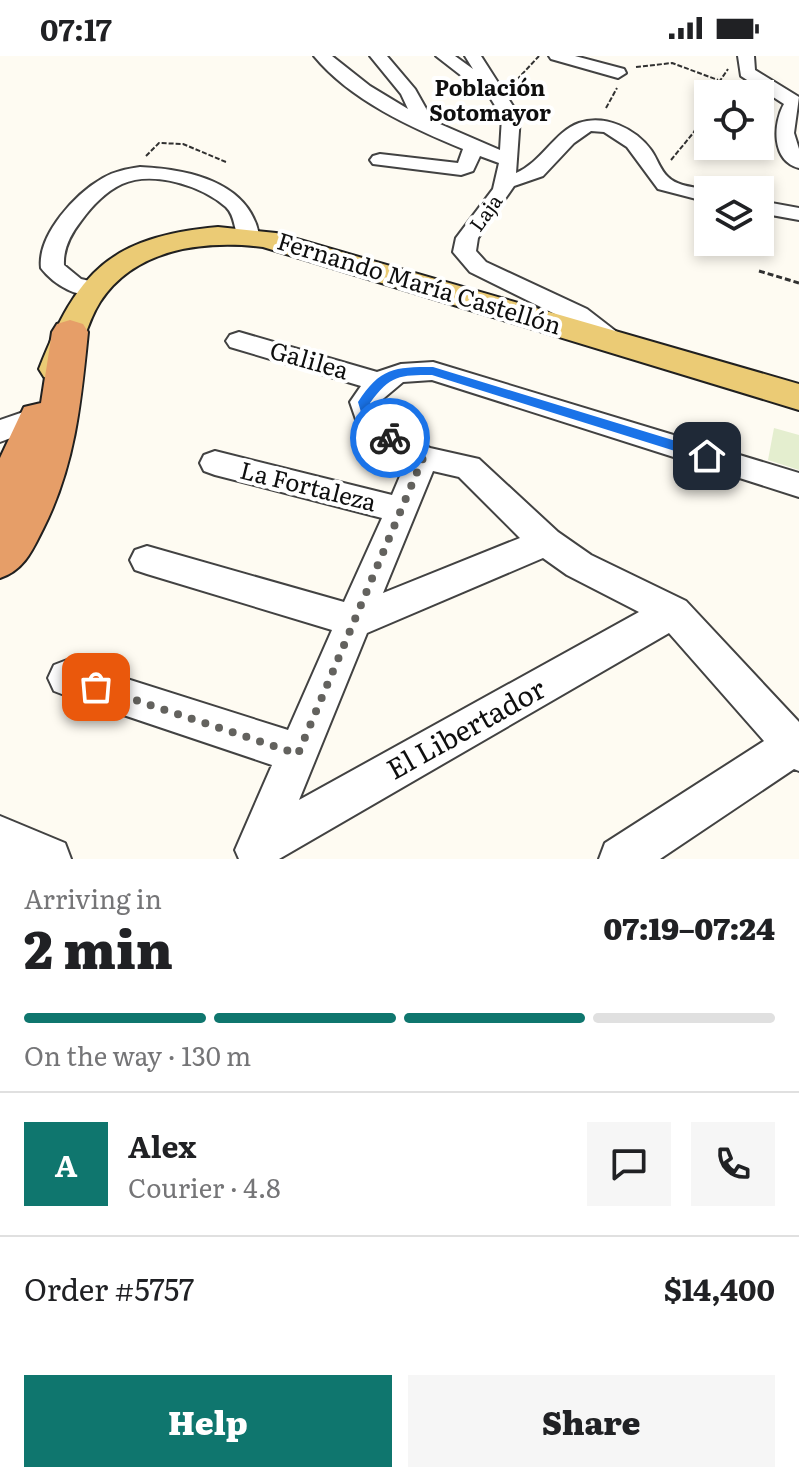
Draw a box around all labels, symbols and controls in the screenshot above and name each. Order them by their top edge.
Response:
text: 07:17 [40,6,112,50]
district label: Población Sotomayor [429,70,551,128]
map controls [694,80,774,256]
button: locate [694,80,774,160]
button: layers [694,176,774,256]
street label: Laja [461,187,508,237]
street label: Fernando María Castellón [273,222,566,342]
street label: Galilea [266,331,353,386]
courier [350,398,430,478]
icon: bike [368,416,412,460]
pin [673,422,741,490]
icon: home [685,434,729,478]
street label: La Fortaleza [237,451,380,518]
pin [62,653,130,721]
icon: bag [74,665,118,709]
street label: El Libertador [378,666,553,788]
text: Arriving in [24,878,162,917]
text: 07:19–07:24 [603,905,775,949]
text: 2 min [24,908,173,985]
text: On the way · 130 m [24,1035,251,1074]
button: chat [587,1122,671,1206]
button: phone [691,1122,775,1206]
text: Alex [128,1123,196,1167]
text: A [55,1142,77,1186]
text: Courier · 4.8 [128,1167,281,1206]
text: Order #5757 [24,1266,194,1310]
text: $14,400 [664,1266,775,1310]
button: Help [24,1375,392,1467]
button: Share [408,1375,775,1467]

